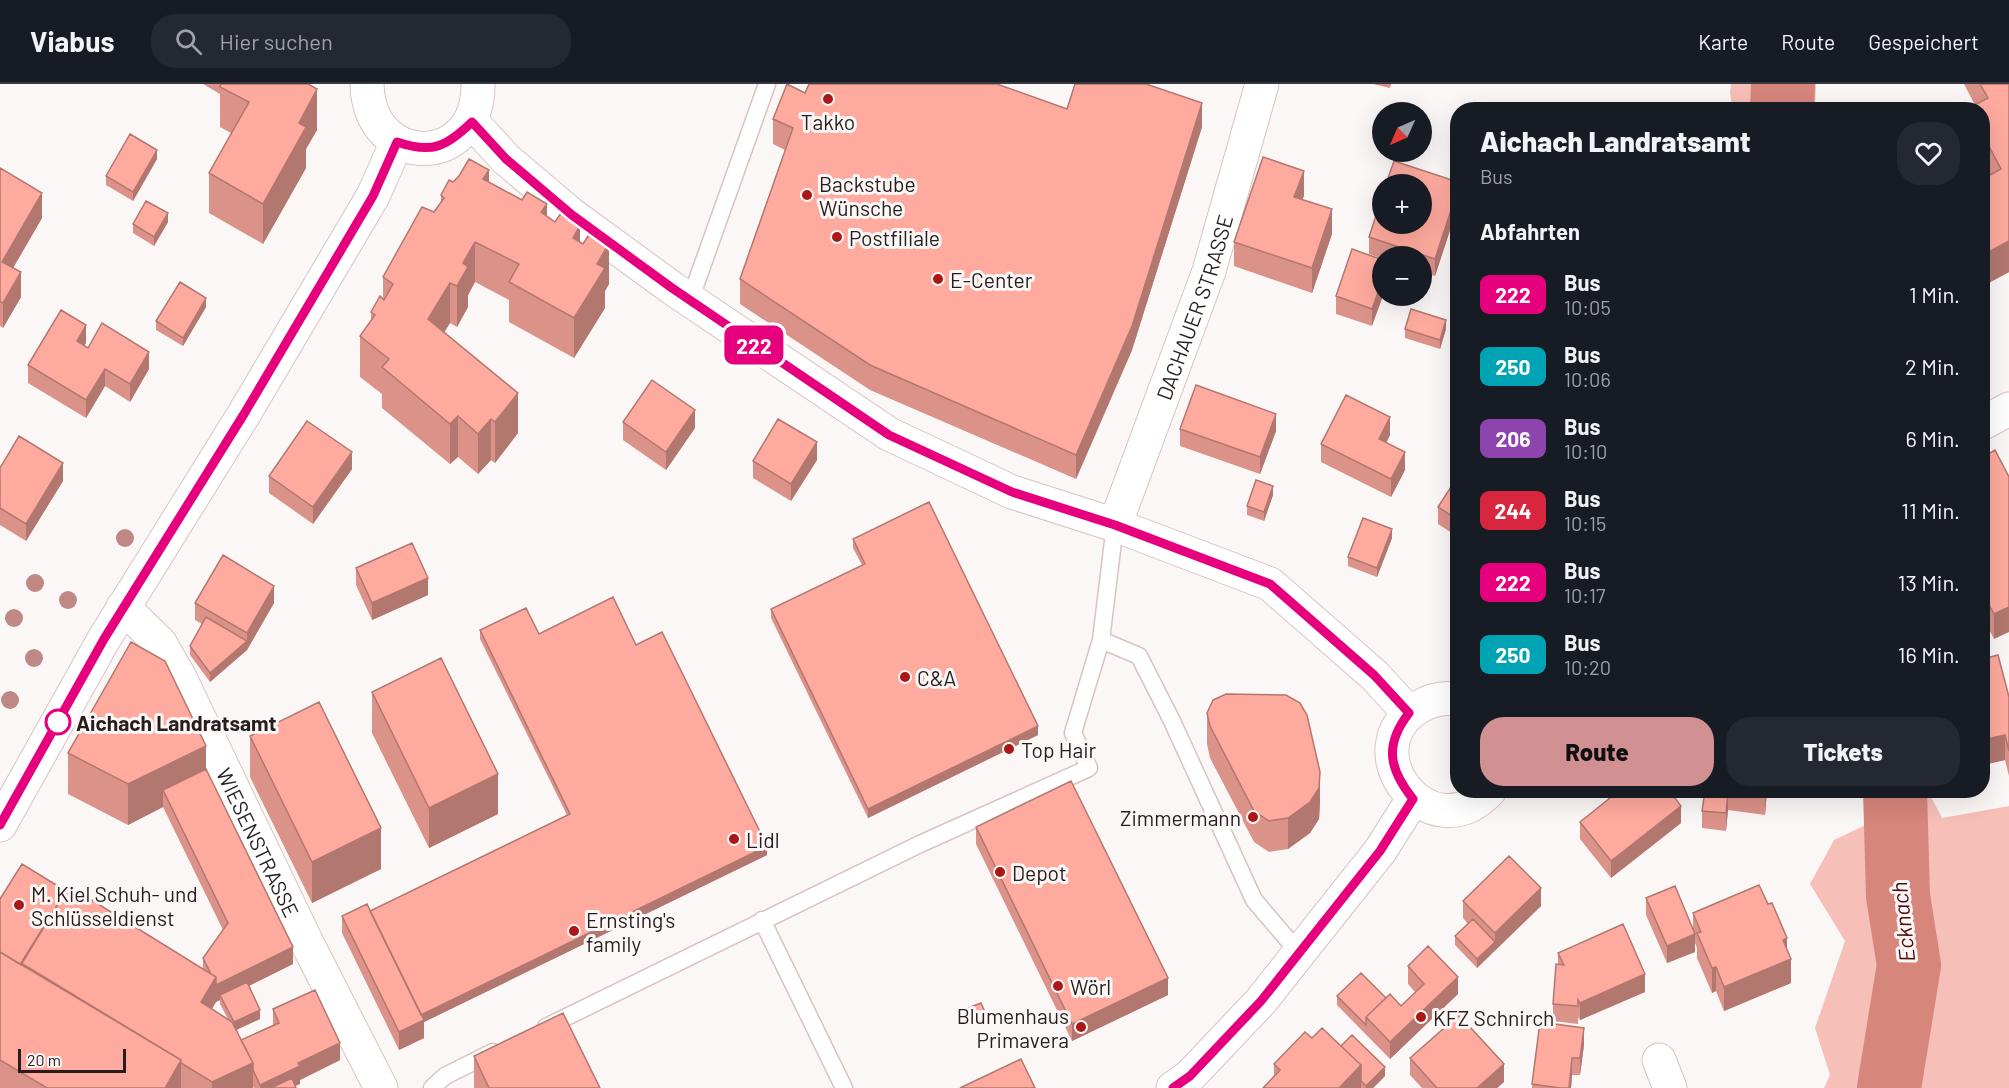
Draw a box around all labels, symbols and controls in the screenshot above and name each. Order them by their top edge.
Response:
search box [151,14,571,68]
text: Viabus [30,24,115,58]
icon: search [172,25,205,58]
text: Hier suchen [220,28,333,54]
text: Karte [1698,29,1748,54]
text: Route [1781,29,1835,54]
text: Gespeichert [1868,29,1979,54]
marker: Takko [821,92,835,106]
north arrow [1372,102,1432,162]
map controls [1372,102,1432,306]
place label: Takko [801,109,855,134]
button: heart [1897,122,1960,185]
text: Aichach Landratsamt [1480,124,1751,158]
text: Bus [1480,164,1513,188]
place label: Backstube Wünsche [819,171,916,220]
button: + [1372,174,1432,234]
marker: Backstube Wünsche [800,188,814,202]
street label: DACHAUER STRASSE [1150,211,1237,403]
text: Abfahrten [1480,218,1580,244]
place label: Postfiliale [849,225,940,250]
marker: Postfiliale [830,230,844,244]
button: − [1372,246,1432,306]
place label: E-Center [950,267,1033,292]
text: Bus [1564,269,1601,295]
marker: E-Center [931,272,945,286]
text: 1 Min. [1909,281,1960,307]
text: 222 [1495,282,1531,307]
text: 10:05 [1564,295,1611,319]
line badge: 222 [720,326,789,364]
text: 222 [736,333,772,358]
text: Bus [1564,341,1601,367]
text: 2 Min. [1905,353,1960,379]
text: 250 [1495,354,1531,379]
text: 10:06 [1564,367,1611,391]
text: Bus [1564,413,1601,439]
text: 6 Min. [1905,425,1960,451]
text: 206 [1495,426,1531,451]
text: 10:10 [1564,439,1607,463]
text: Bus [1564,485,1601,511]
text: 11 Min. [1901,497,1960,523]
text: 244 [1494,498,1532,523]
text: 10:15 [1564,511,1606,535]
text: Bus [1564,557,1601,583]
text: 13 Min. [1898,569,1960,595]
text: 222 [1495,570,1531,595]
text: 10:17 [1564,583,1606,607]
text: Bus [1564,629,1601,655]
text: 16 Min. [1898,641,1960,667]
text: 250 [1495,642,1531,667]
text: 10:20 [1564,655,1611,679]
place label: C&A [917,665,957,690]
marker: C&A [898,670,912,684]
marker: Aichach Landratsamt [45,709,71,735]
place label: Aichach Landratsamt [76,710,277,735]
button: Route [1480,717,1714,786]
button: Tickets [1726,717,1960,786]
place label: Top Hair [1021,737,1097,762]
marker: Top Hair [1002,742,1016,756]
street label: WIESENSTRASSE [212,764,305,921]
place label: Zimmermann [1120,805,1241,830]
marker: Zimmermann [1246,810,1260,824]
place label: Lidl [746,827,780,852]
marker: Lidl [727,832,741,846]
place label: Depot [1012,860,1067,885]
marker: Depot [993,865,1007,879]
place label: M. Kiel Schuh- und Schlüsseldienst [31,881,198,930]
water label: Ecknach [1885,881,1919,963]
marker: M. Kiel Schuh- und Schlüsseldienst [12,898,26,912]
place label: Ernsting's family [586,907,675,956]
marker: Ernsting's family [567,924,581,938]
place label: Wörl [1070,974,1111,999]
marker: Wörl [1051,979,1065,993]
place label: Blumenhaus Primavera [957,1003,1069,1052]
place label: KFZ Schnirch [1433,1005,1554,1030]
marker: KFZ Schnirch [1414,1010,1428,1024]
marker: Blumenhaus Primavera [1074,1020,1088,1034]
scale bar [18,1046,126,1074]
text: 20 m [27,1050,61,1069]

